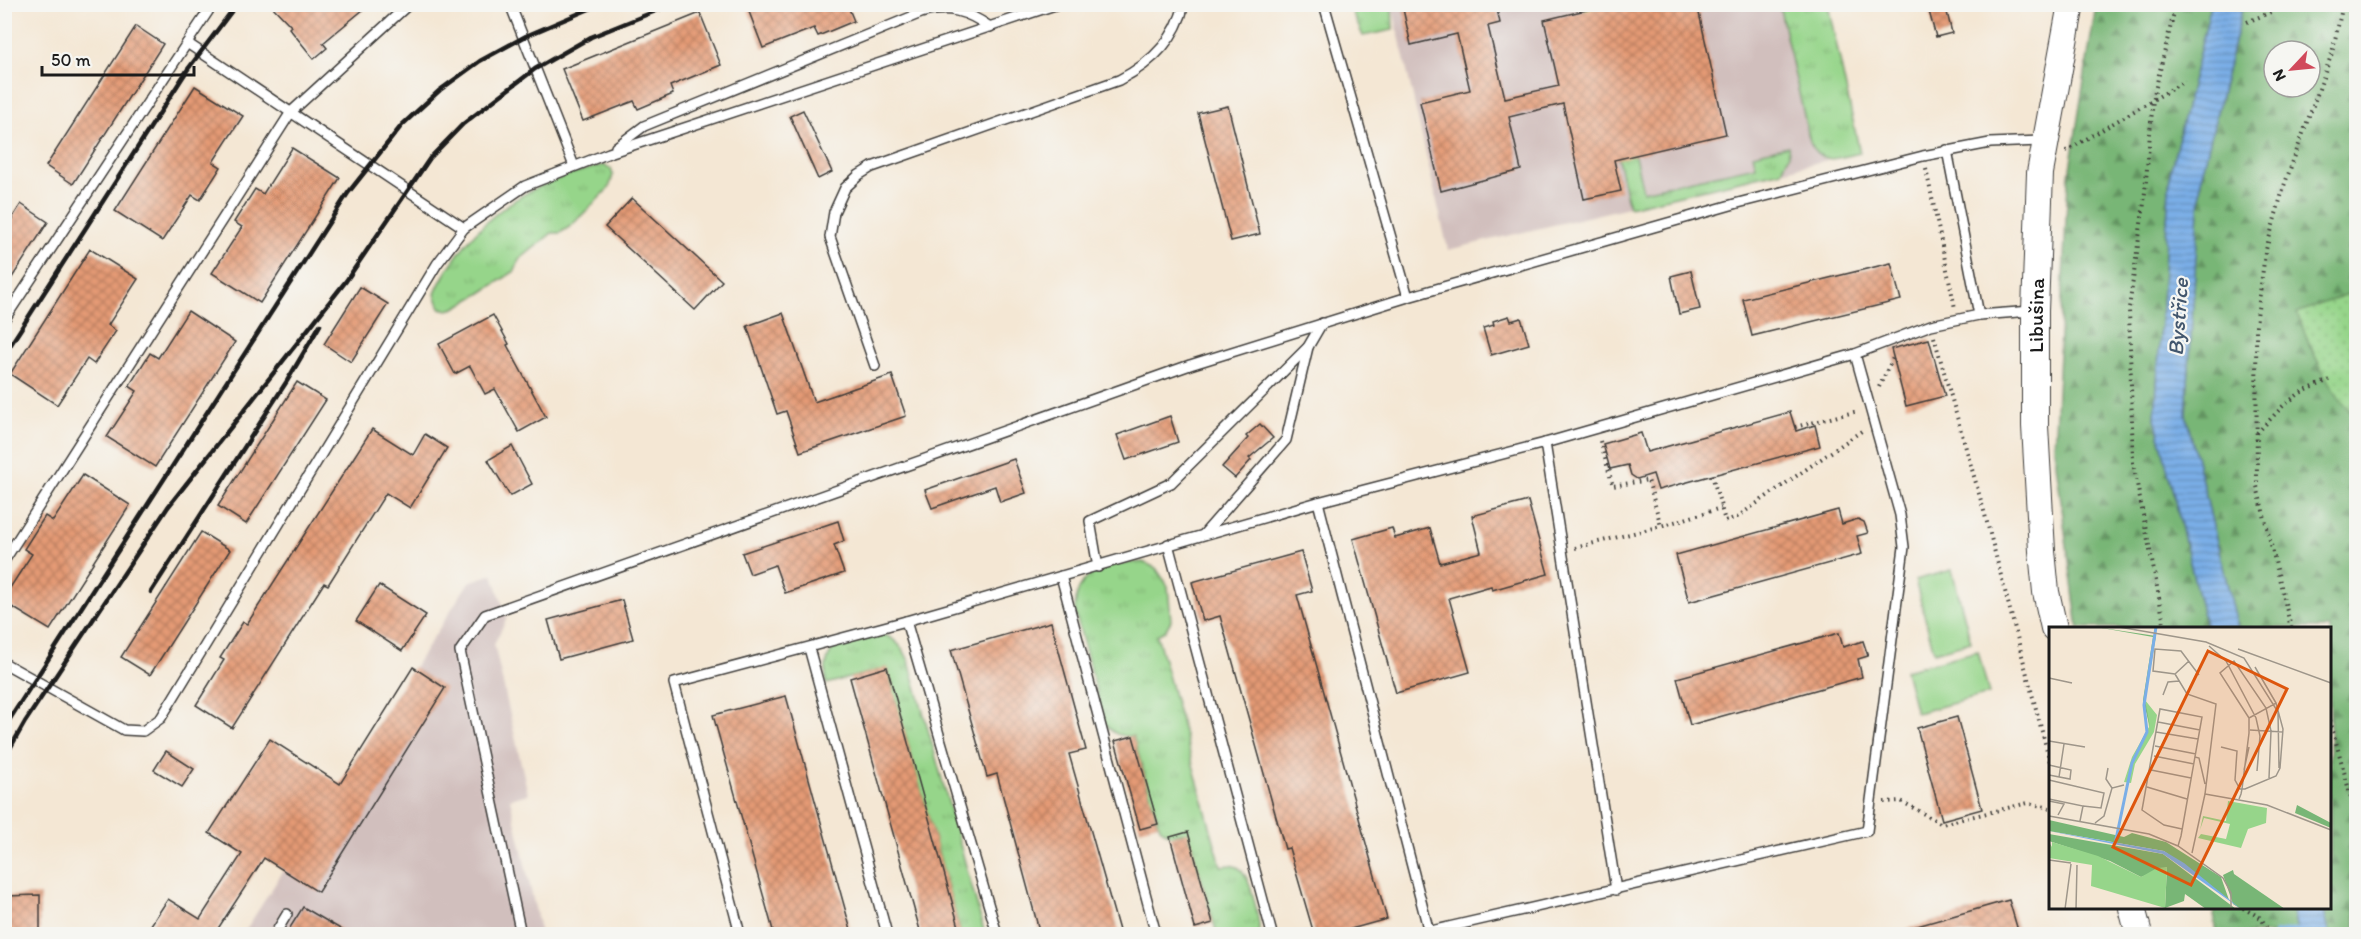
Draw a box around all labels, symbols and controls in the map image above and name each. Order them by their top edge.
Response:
scale bar [42,39,194,77]
north arrow [2262,39,2322,99]
text: 50 m [51,49,91,71]
text: N [2268,66,2290,84]
water label: Bystřice [2162,276,2194,357]
street label: Libušina [2022,277,2049,353]
inset map [2049,627,2331,909]

